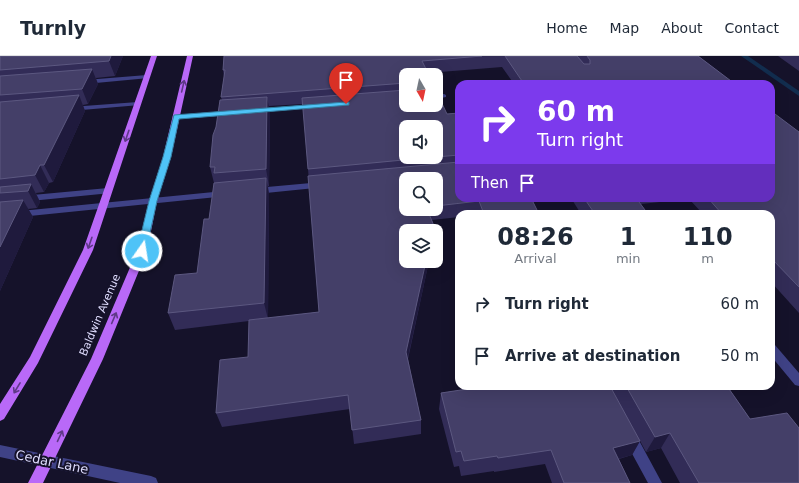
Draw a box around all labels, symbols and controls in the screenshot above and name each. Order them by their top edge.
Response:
text: Turnly [20,17,86,39]
text: Home [546,20,588,36]
text: Map [610,20,639,36]
text: About [661,20,703,36]
text: Contact [725,20,779,36]
pin [329,63,363,104]
north arrow [399,68,443,112]
map controls [399,68,443,268]
icon: arrive [335,69,357,91]
one-way arrow [180,80,188,93]
text: 60 m [537,95,615,128]
icon: right [471,96,523,148]
button: sound [399,120,443,164]
text: Turn right [537,129,623,150]
one-way arrow [122,130,130,142]
button: search [399,172,443,216]
icon: arrive [516,172,538,194]
text: Then [471,174,508,192]
text: 08:26 [497,223,574,251]
text: 1 [620,223,636,251]
text: 110 [683,223,733,251]
button: layers [399,224,443,268]
position arrow [121,230,163,272]
one-way arrow [86,236,94,248]
text: Arrival [514,251,557,266]
text: min [616,251,640,266]
text: m [701,251,714,266]
street label: Baldwin Avenue [77,272,123,358]
icon: right [471,293,493,315]
text: Turn right [505,295,589,313]
text: 60 m [721,295,759,313]
one-way arrow [110,312,118,324]
icon: arrive [471,345,493,367]
text: Arrive at destination [505,347,680,365]
text: 50 m [721,347,759,365]
one-way arrow [12,382,20,394]
one-way arrow [57,431,64,443]
street label: Cedar Lane [14,447,90,477]

